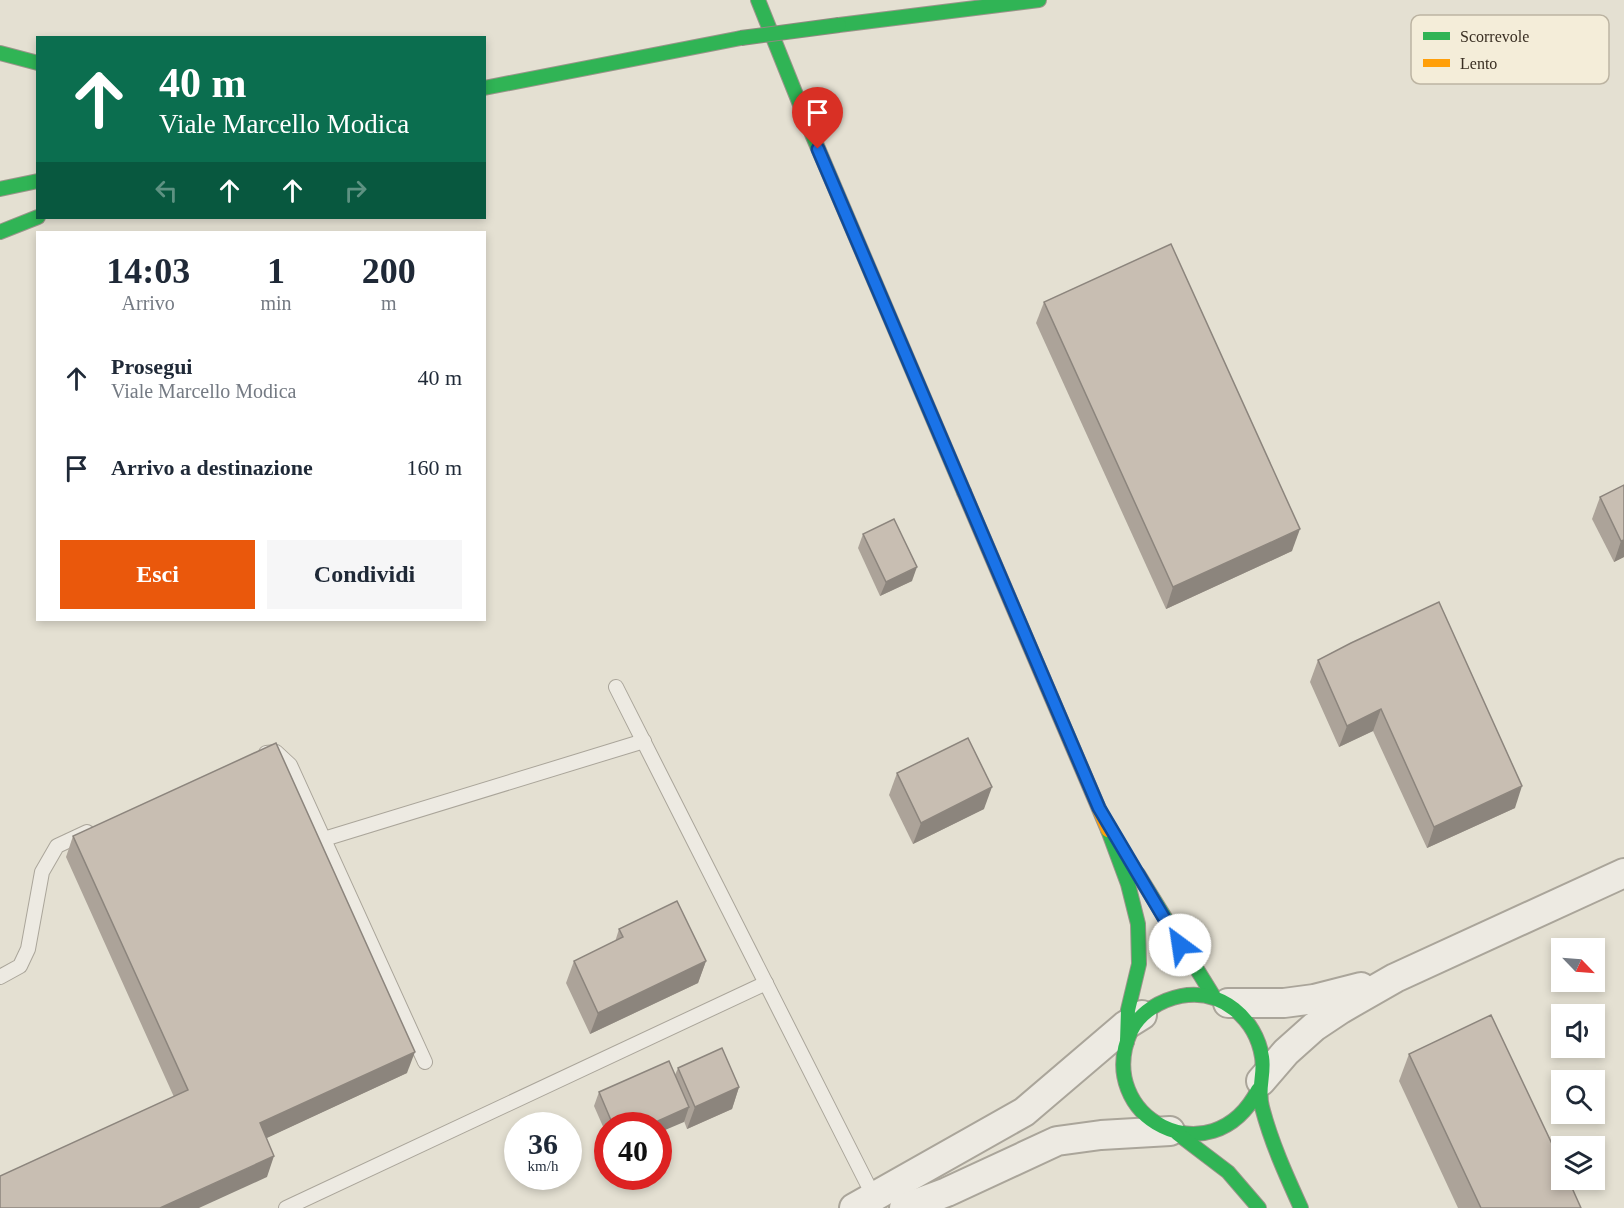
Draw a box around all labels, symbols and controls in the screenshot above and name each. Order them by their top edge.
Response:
legend [1411,15,1609,84]
text: Scorrevole [1460,28,1529,45]
text: Lento [1460,55,1497,72]
icon: ahead [60,60,138,138]
text: 40 m [159,60,247,106]
pin [792,87,843,149]
icon: arrive [801,96,834,129]
text: Viale Marcello Modica [159,109,409,139]
icon: left [150,174,183,207]
icon: ahead [213,174,246,207]
icon: ahead [276,174,309,207]
icon: right [339,174,372,207]
text: 14:03 [106,251,190,291]
text: 1 [267,251,285,291]
text: 200 [362,251,416,291]
text: Arrivo [122,292,175,314]
text: min [260,292,292,314]
text: m [381,292,397,314]
text: Prosegui [111,354,192,379]
icon: ahead [60,362,93,395]
text: 40 m [417,365,462,390]
text: Viale Marcello Modica [111,380,296,402]
icon: arrive [60,452,93,485]
text: Arrivo a destinazione [111,455,313,480]
text: 160 m [406,455,462,480]
button: Esci [60,540,255,609]
button: Condividi [267,540,462,609]
position arrow [1148,913,1212,977]
north arrow [1551,938,1605,992]
map controls [1551,938,1605,1190]
button: sound [1551,1004,1605,1058]
button: search [1551,1070,1605,1124]
speed limit sign: 40 [594,1112,672,1190]
text: 36 [528,1127,558,1160]
button: layers [1551,1136,1605,1190]
text: km/h [528,1158,558,1174]

